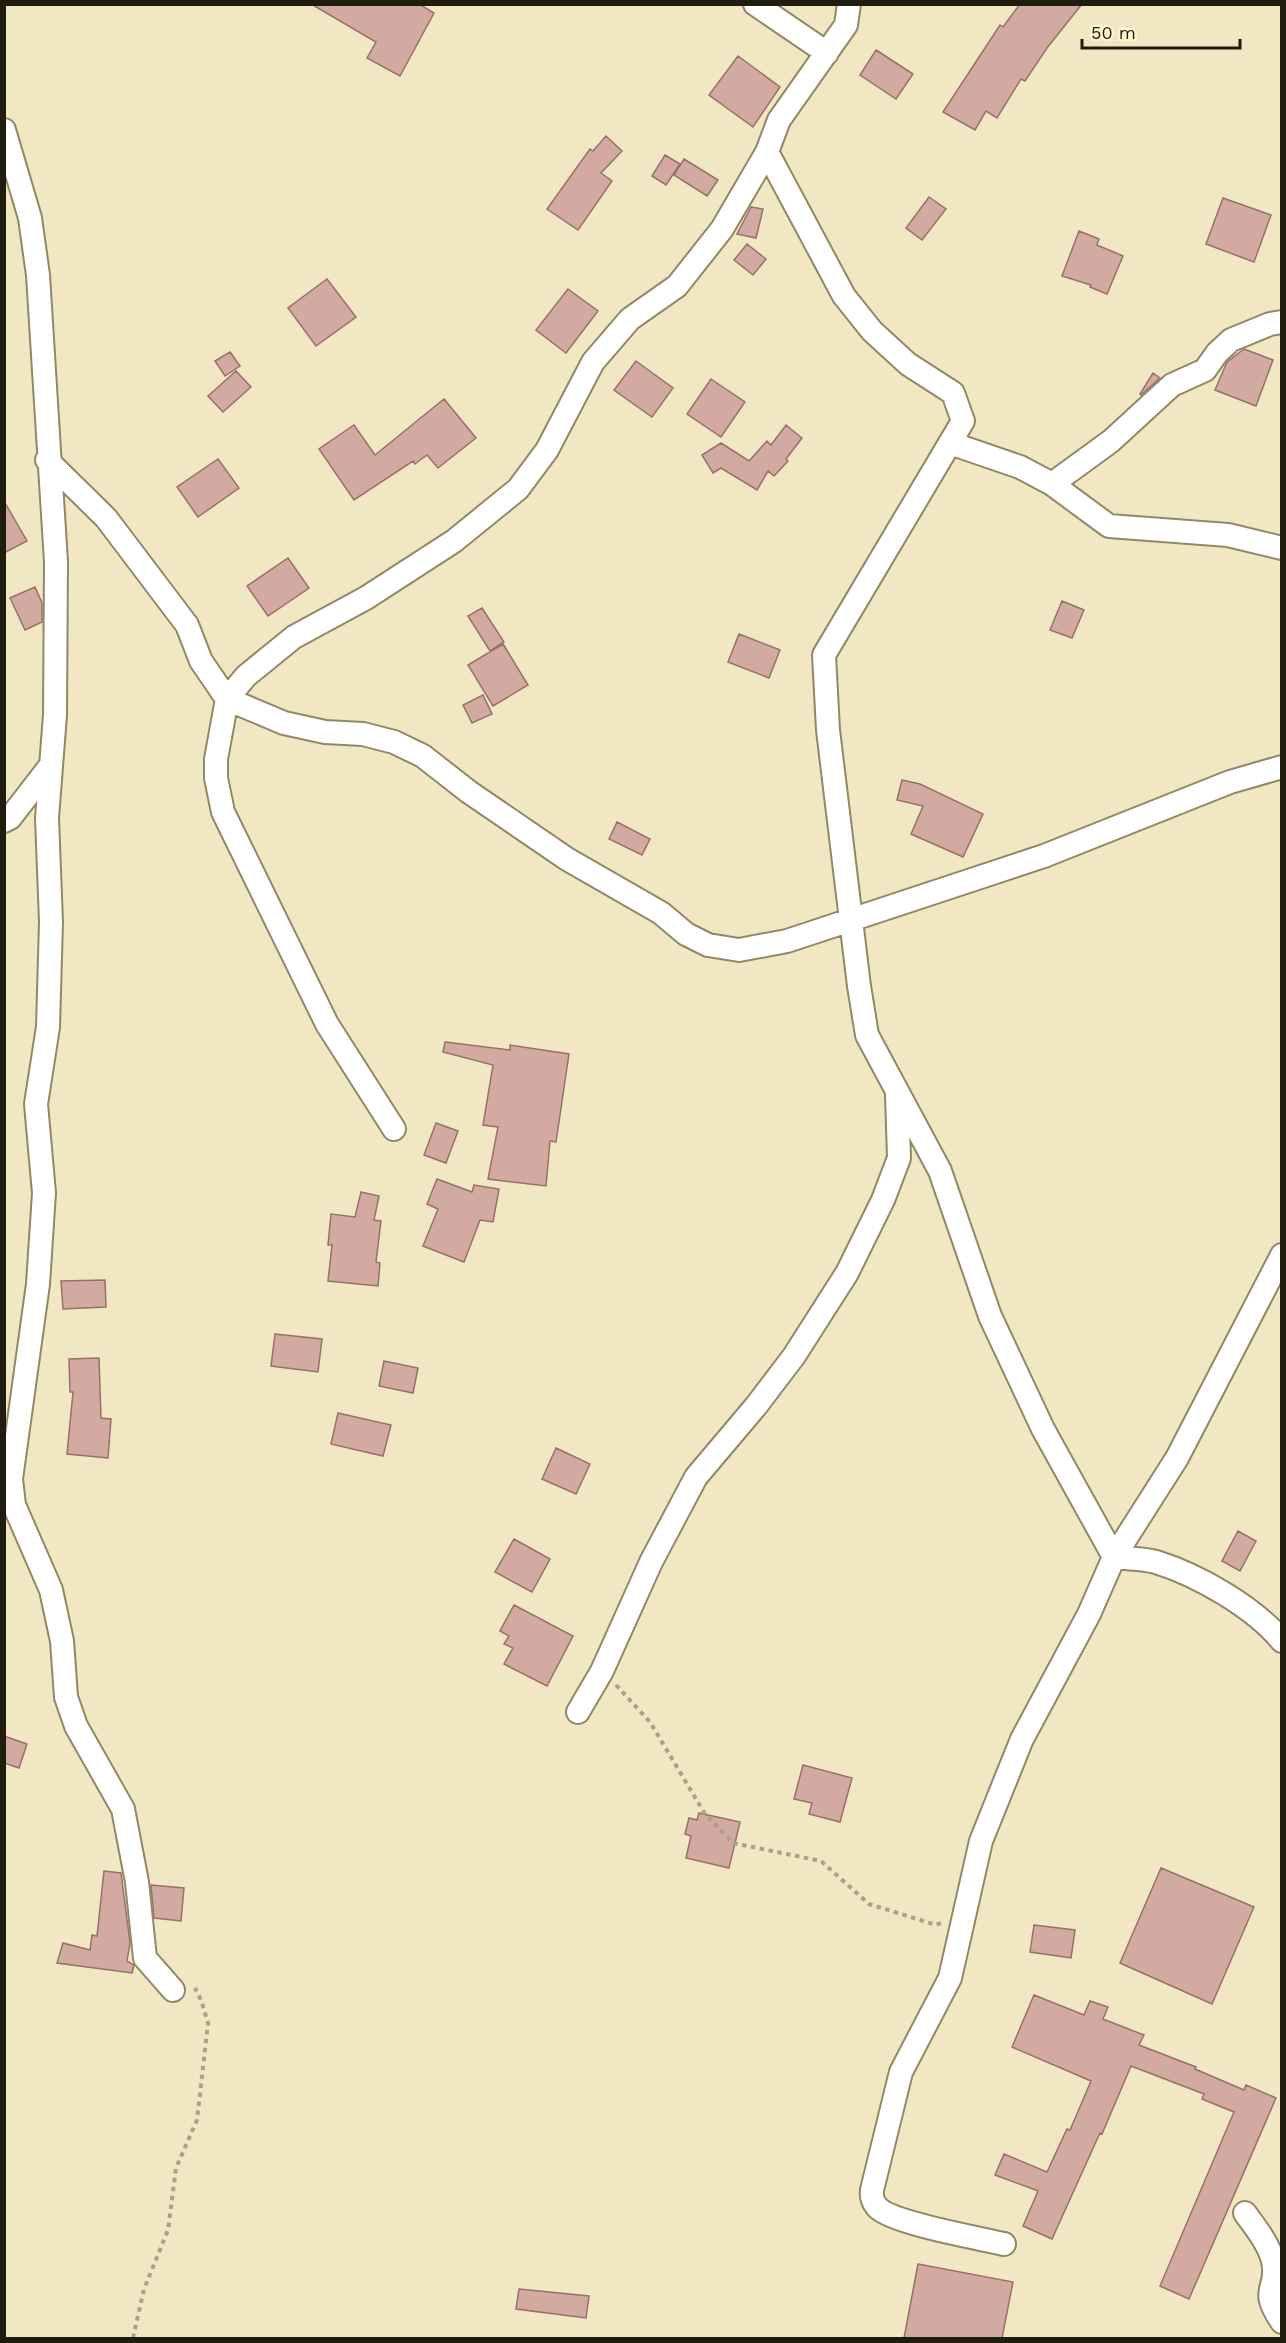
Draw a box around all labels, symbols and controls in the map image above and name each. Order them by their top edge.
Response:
scale bar [1082,12,1240,50]
text: 50 m [1091,22,1136,43]

